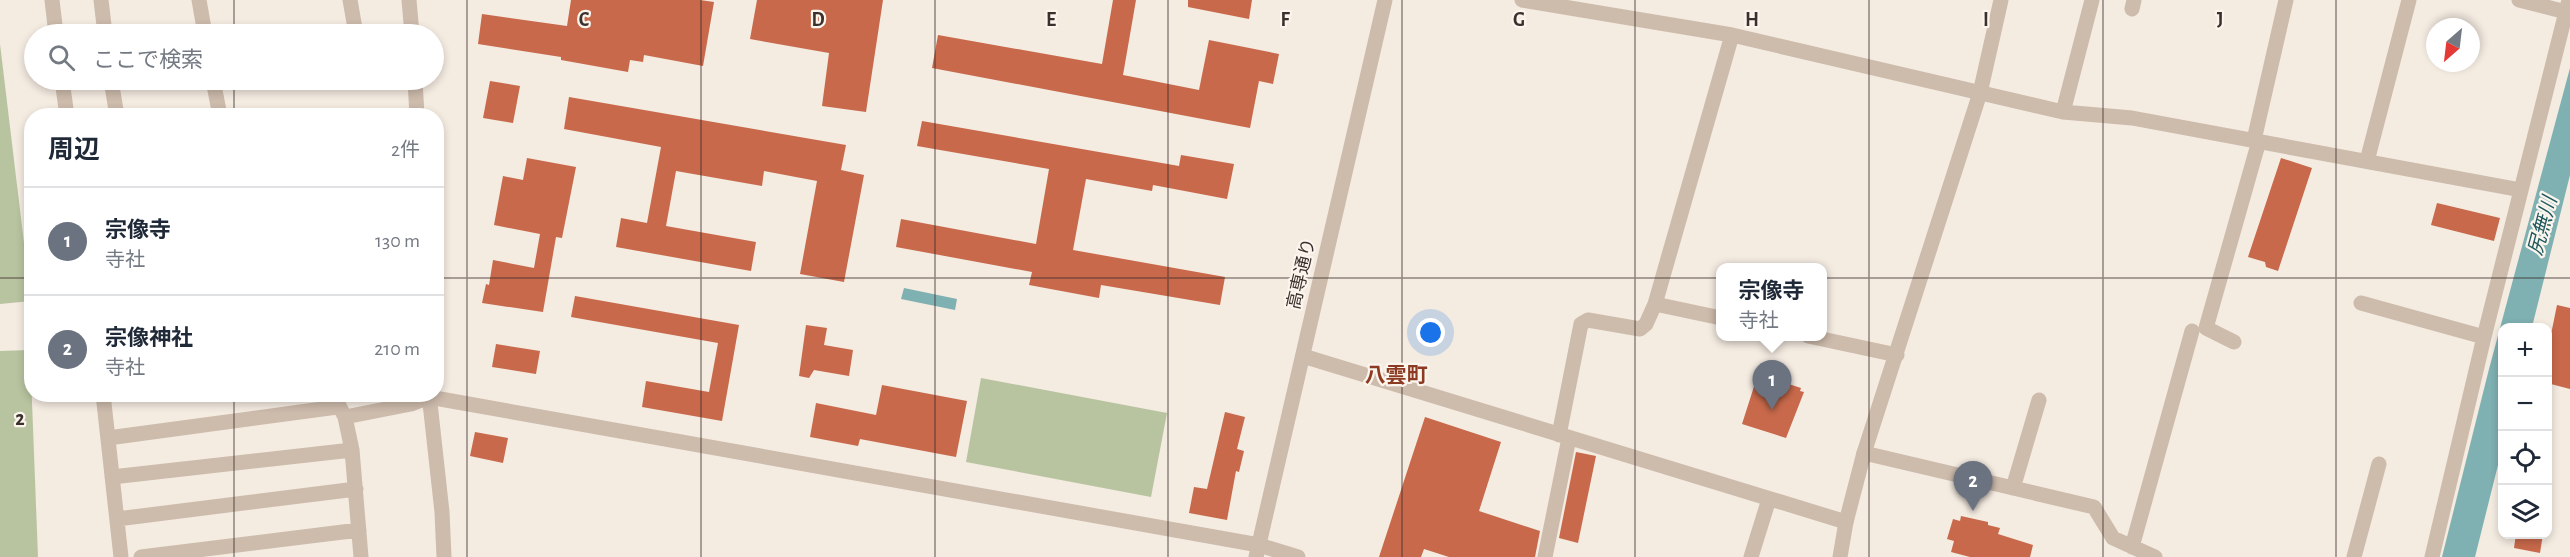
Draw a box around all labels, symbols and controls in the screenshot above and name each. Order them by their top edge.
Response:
text: C [579,10,590,30]
text: D [811,10,825,30]
text: E [1046,10,1056,30]
text: F [1280,10,1290,30]
text: G [1513,10,1525,30]
text: H [1745,10,1759,30]
text: I [1983,10,1989,30]
text: J [2217,10,2223,30]
north arrow [2426,18,2480,72]
search box [24,24,444,90]
icon: search [45,41,78,74]
text: ここで検索 [93,49,203,71]
text: 周辺 [48,137,100,163]
text: 2件 [391,140,420,160]
water label: 尻無川 [2525,192,2561,258]
text: 宗像寺 [105,219,171,241]
text: 1 [64,231,71,251]
text: 130 m [375,231,420,251]
street label: 高専通り [1284,237,1319,311]
text: 寺社 [105,250,145,270]
popup [1716,263,1827,341]
text: 宗像寺 [1738,280,1805,302]
text: 寺社 [1738,311,1778,331]
your location [1416,318,1445,347]
map controls [2498,323,2552,539]
button: + [2498,323,2552,377]
text: 宗像神社 [105,327,193,349]
text: 2 [63,339,72,359]
text: 210 m [374,339,420,359]
text: 寺社 [105,358,145,378]
pin: 1 [1752,360,1792,410]
district label: 八雲町 [1365,365,1428,386]
button: − [2498,377,2552,431]
text: 2 [15,409,25,429]
button: locate [2498,431,2552,485]
pin: 2 [1954,462,1992,511]
button: layers [2498,485,2552,539]

